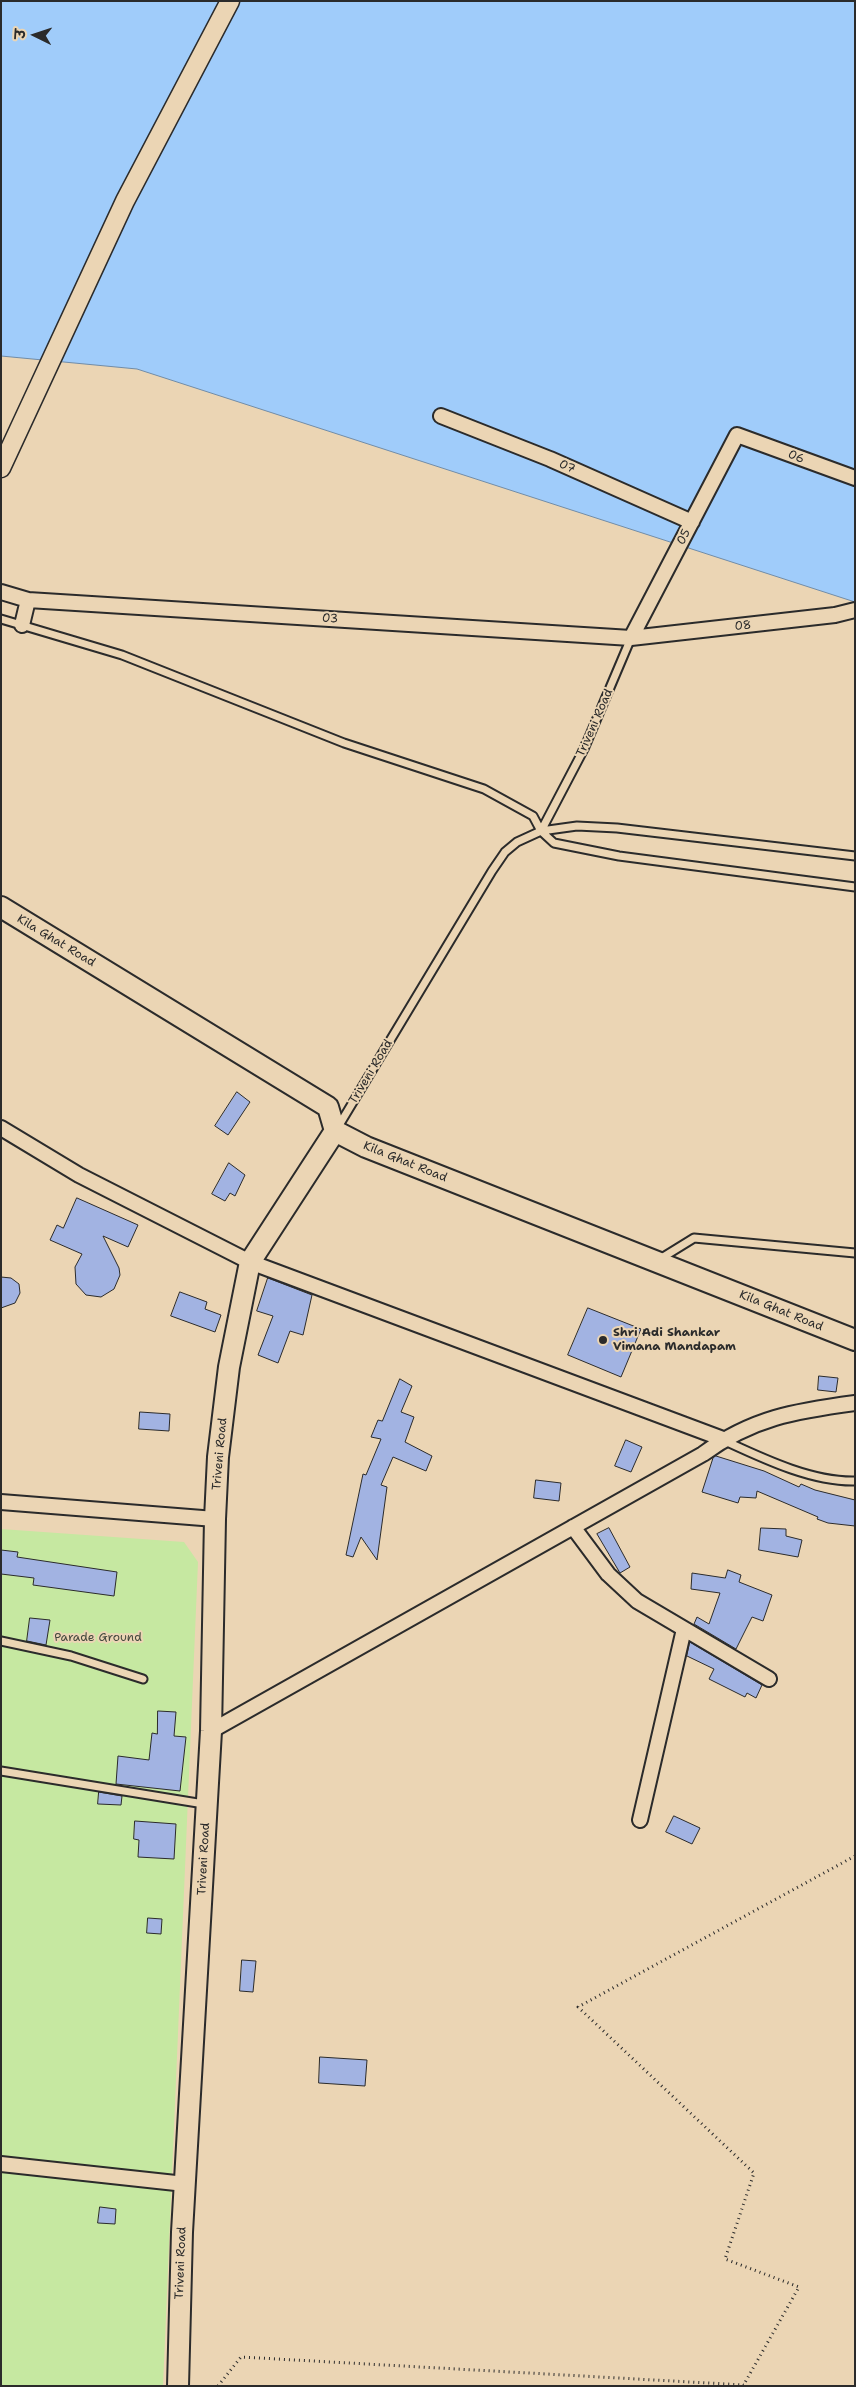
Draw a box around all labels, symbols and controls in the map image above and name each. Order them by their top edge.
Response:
north arrow [10,10,60,60]
text: उ [11,29,29,39]
street label: 06 [786,447,806,467]
street label: 07 [557,457,577,477]
street label: 05 [674,527,694,547]
street label: 03 [321,611,339,627]
street label: 08 [734,618,752,634]
street label: Triveni Road [574,687,616,759]
street label: Kila Ghat Road [14,912,98,970]
street label: Triveni Road [346,1037,396,1107]
street label: Kila Ghat Road [361,1139,449,1185]
street label: Kila Ghat Road [737,1288,825,1334]
place label: Shri Adi Shankar Vimana Mandapam [613,1326,736,1354]
marker: Shri Adi Shankar Vimana Mandapam [597,1334,609,1346]
street label: Triveni Road [210,1417,230,1491]
park label: Parade Ground [54,1631,142,1645]
street label: Triveni Road [195,1822,213,1896]
street label: Triveni Road [173,2226,189,2300]

